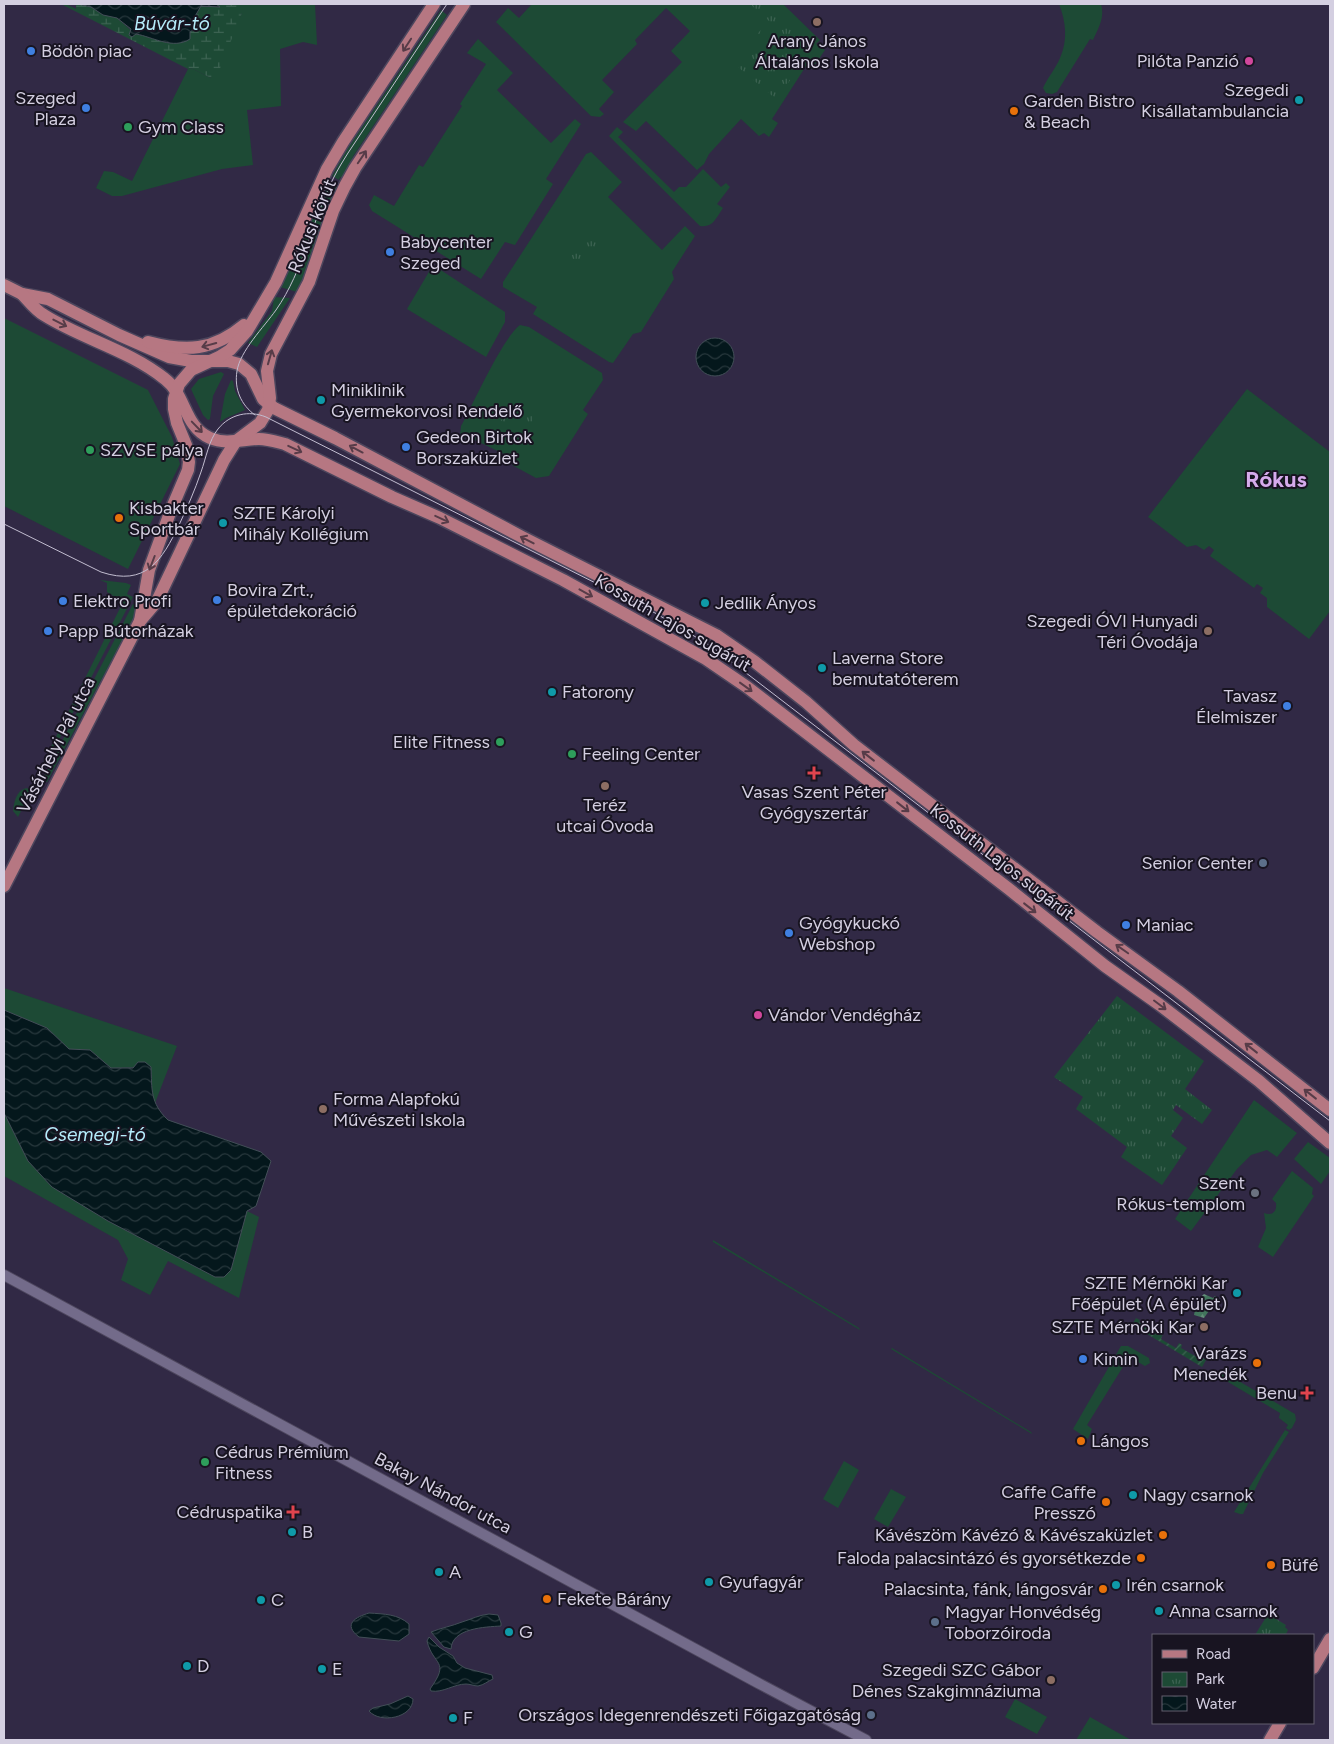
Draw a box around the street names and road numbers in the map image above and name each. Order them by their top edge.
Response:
street label: Rókusi körút [283,176,341,276]
street label: Kossuth Lajos sugárút [591,569,755,677]
street label: Vásárhelyi Pál utca [12,673,100,817]
street label: Kossuth Lajos sugárút [925,799,1079,925]
street label: Bakay Nándor utca [371,1448,515,1538]

